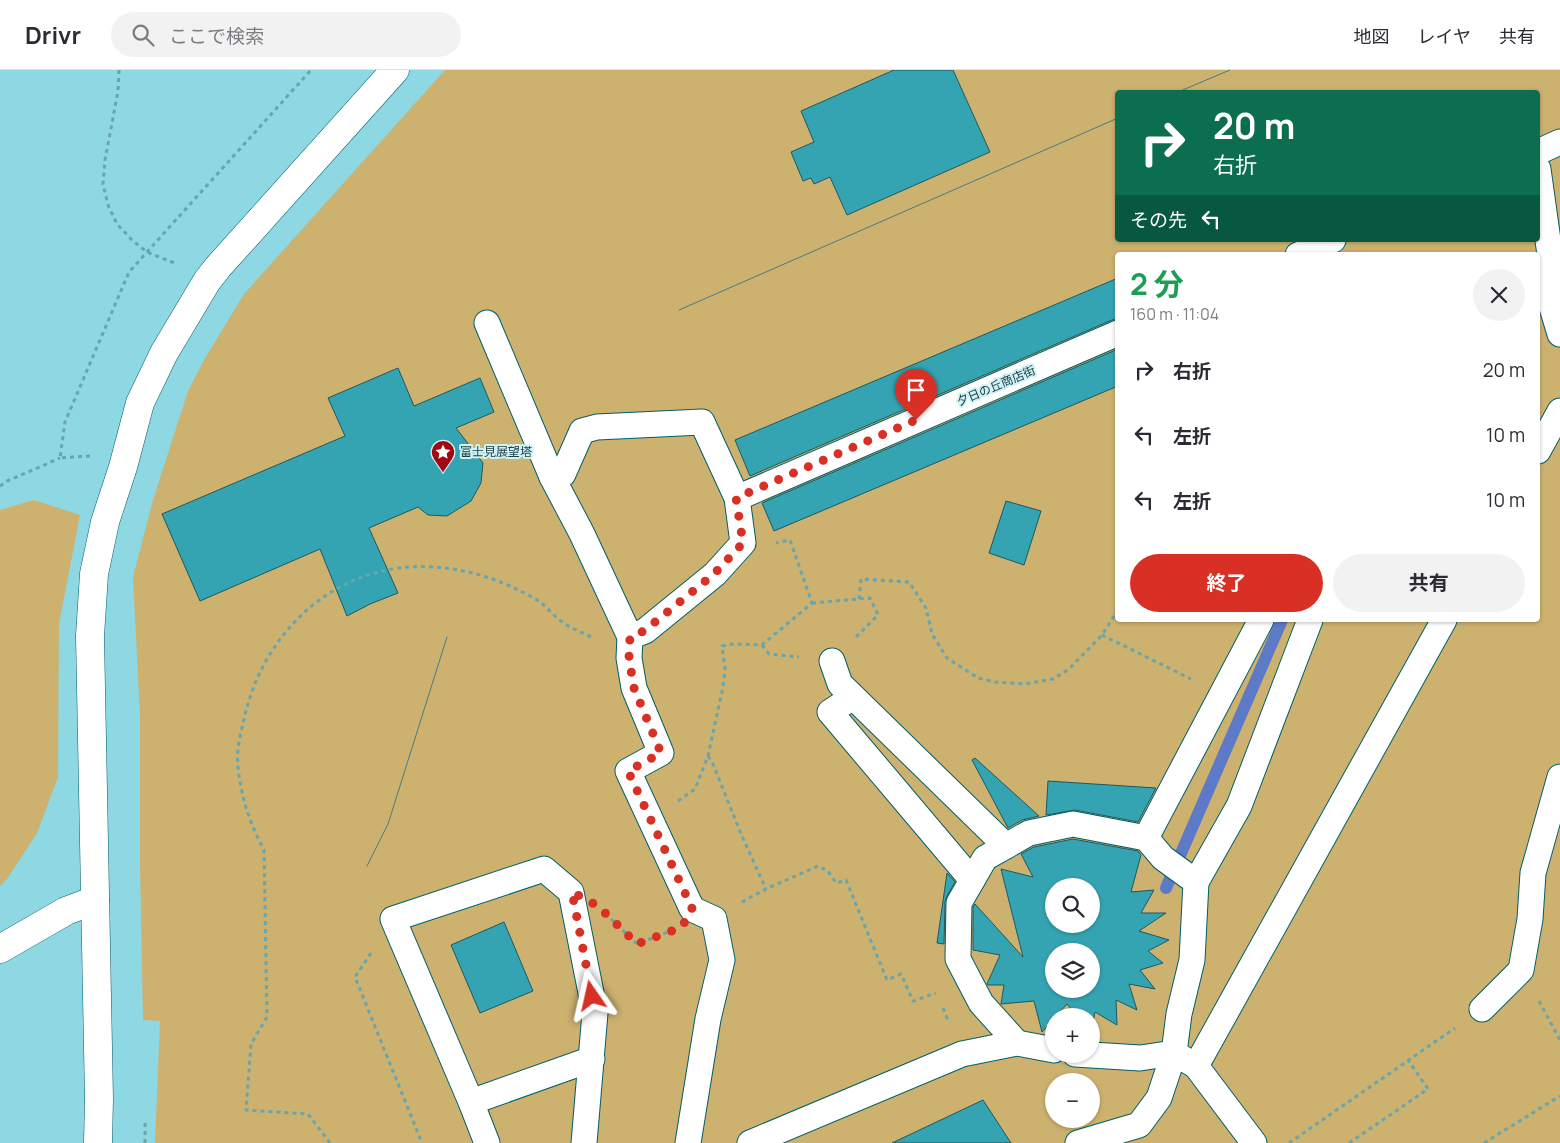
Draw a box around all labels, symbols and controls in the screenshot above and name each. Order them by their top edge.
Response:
search box [111,12,461,57]
text: Drivr [25,18,81,51]
icon: search [129,21,157,49]
text: ここで検索 [169,23,264,49]
text: 地図 [1354,24,1390,48]
text: レイヤ [1418,24,1471,48]
text: 共有 [1499,24,1535,48]
text: 20 m [1213,102,1295,150]
icon: right [1130,110,1195,175]
text: 右折 [1213,150,1257,180]
icon: left [1197,205,1225,233]
text: その先 [1130,207,1187,233]
text: 2 分 [1130,263,1184,304]
button: close [1473,269,1525,321]
text: 160 m · 11:04 [1130,303,1219,325]
icon: right [1130,356,1158,384]
text: 20 m [1483,357,1525,383]
text: 右折 [1173,358,1211,384]
street label: 夕日の丘商店街 [954,361,1038,410]
pin [895,369,937,420]
icon: arrive [902,376,930,404]
icon: left [1130,421,1158,449]
text: 10 m [1486,422,1525,448]
text: 左折 [1173,423,1211,449]
place icon: 富士見展望塔 [430,439,456,473]
place label: 富士見展望塔 [460,443,532,460]
icon: left [1130,486,1158,514]
text: 10 m [1486,487,1525,513]
text: 左折 [1173,488,1211,514]
button: 終了 [1130,554,1323,612]
button: 共有 [1333,554,1525,612]
map controls [1045,878,1100,1128]
button: search [1045,878,1100,933]
button: layers [1045,943,1100,998]
position arrow [565,969,617,1021]
button: + [1045,1008,1100,1063]
button: − [1045,1073,1100,1128]

